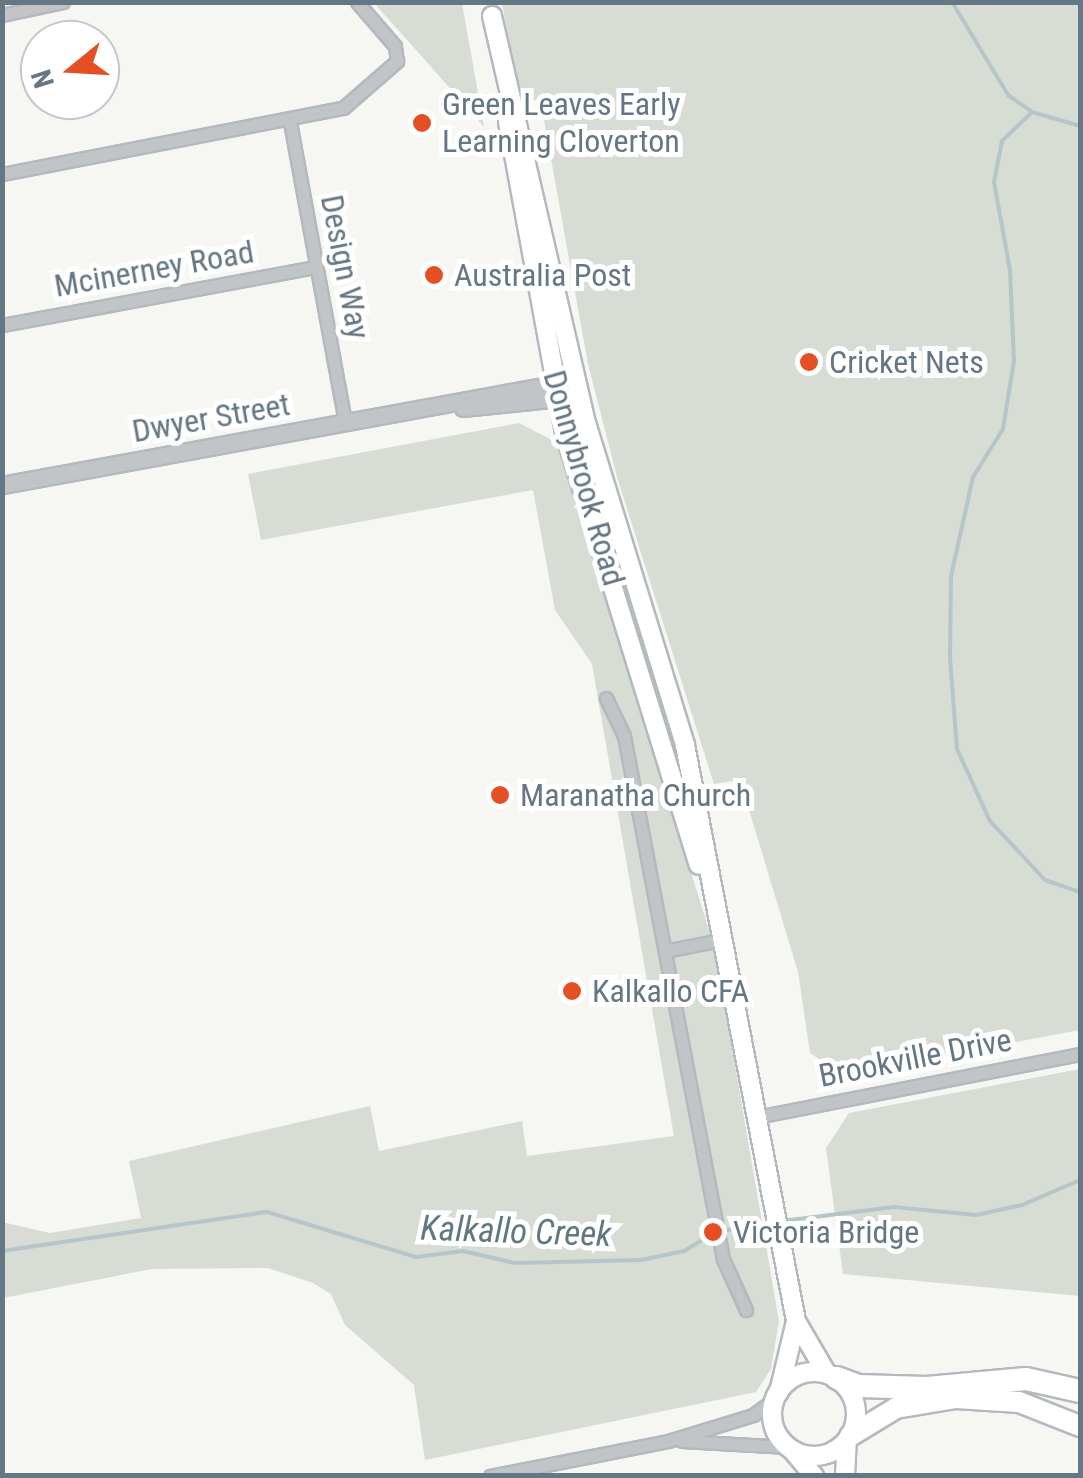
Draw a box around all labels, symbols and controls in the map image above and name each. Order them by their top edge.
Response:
north arrow [20,20,120,120]
text: N [25,66,61,92]
place label: Green Leaves Early Learning Cloverton [442,86,681,161]
marker: Green Leaves Early Learning Cloverton [411,112,433,134]
street label: Design Way [312,192,378,342]
street label: Mcinerney Road [51,233,257,305]
place label: Australia Post [454,256,631,294]
marker: Australia Post [423,264,445,286]
place label: Cricket Nets [829,343,984,381]
marker: Cricket Nets [798,351,820,373]
street label: Donnybrook Road [535,366,633,590]
street label: Dwyer Street [129,385,293,451]
place label: Maranatha Church [520,776,751,814]
marker: Maranatha Church [489,784,511,806]
place label: Kalkallo CFA [592,972,749,1010]
marker: Kalkallo CFA [561,980,583,1002]
street label: Brookville Drive [815,1021,1015,1095]
water label: Kalkallo Creek [420,1208,612,1256]
place label: Victoria Bridge [733,1213,919,1251]
marker: Victoria Bridge [702,1221,724,1243]

